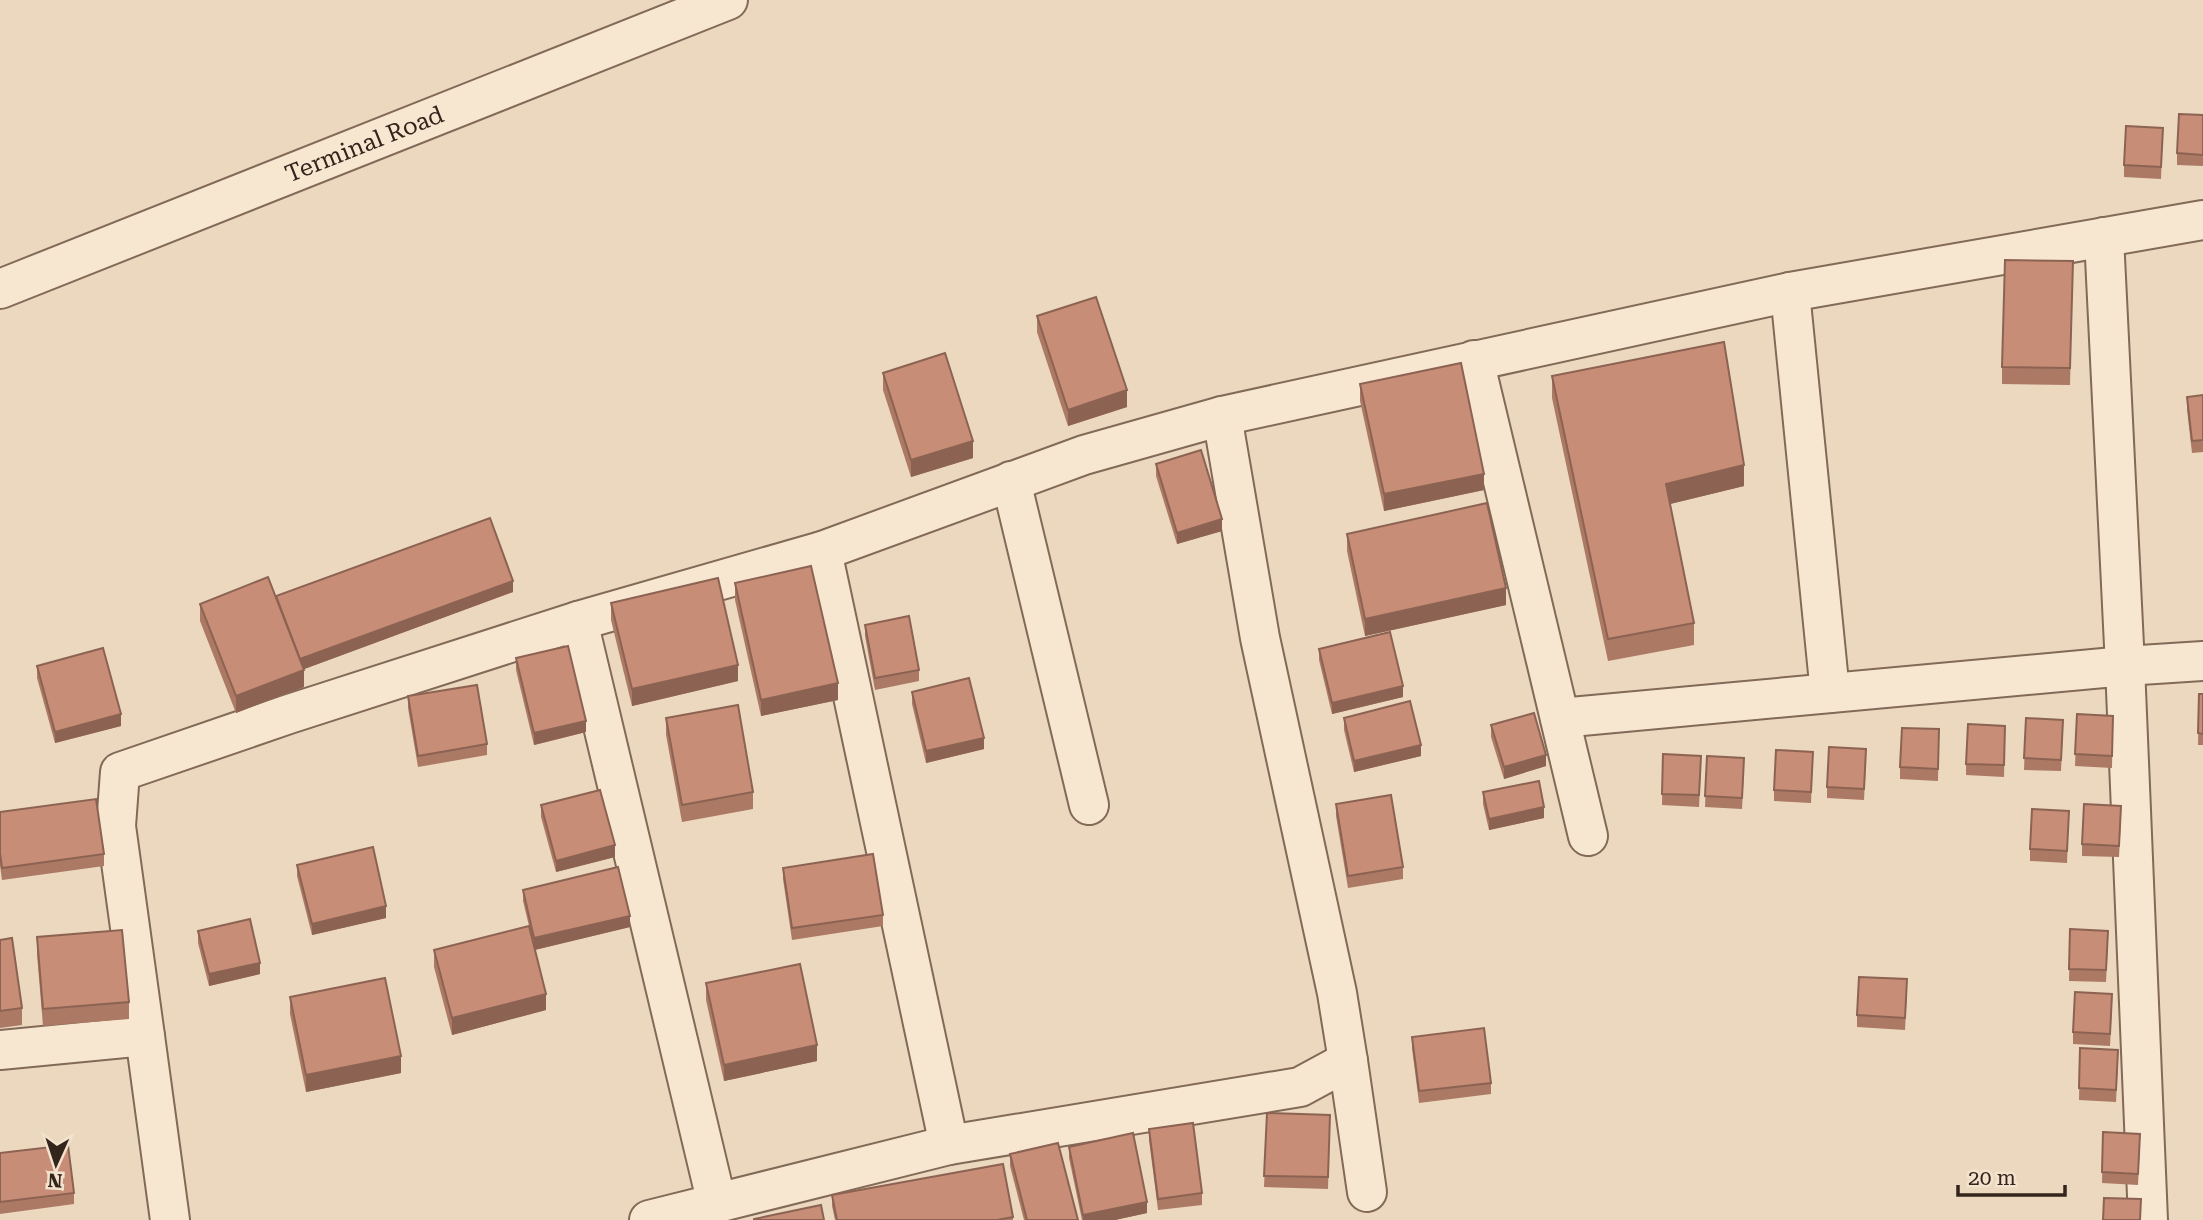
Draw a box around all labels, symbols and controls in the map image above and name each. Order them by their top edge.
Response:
street label: Terminal Road [281,100,448,188]
north arrow [21,1129,91,1199]
scale bar [1958,1154,2065,1198]
text: 20 m [1968,1166,2016,1190]
text: N [47,1169,63,1192]

